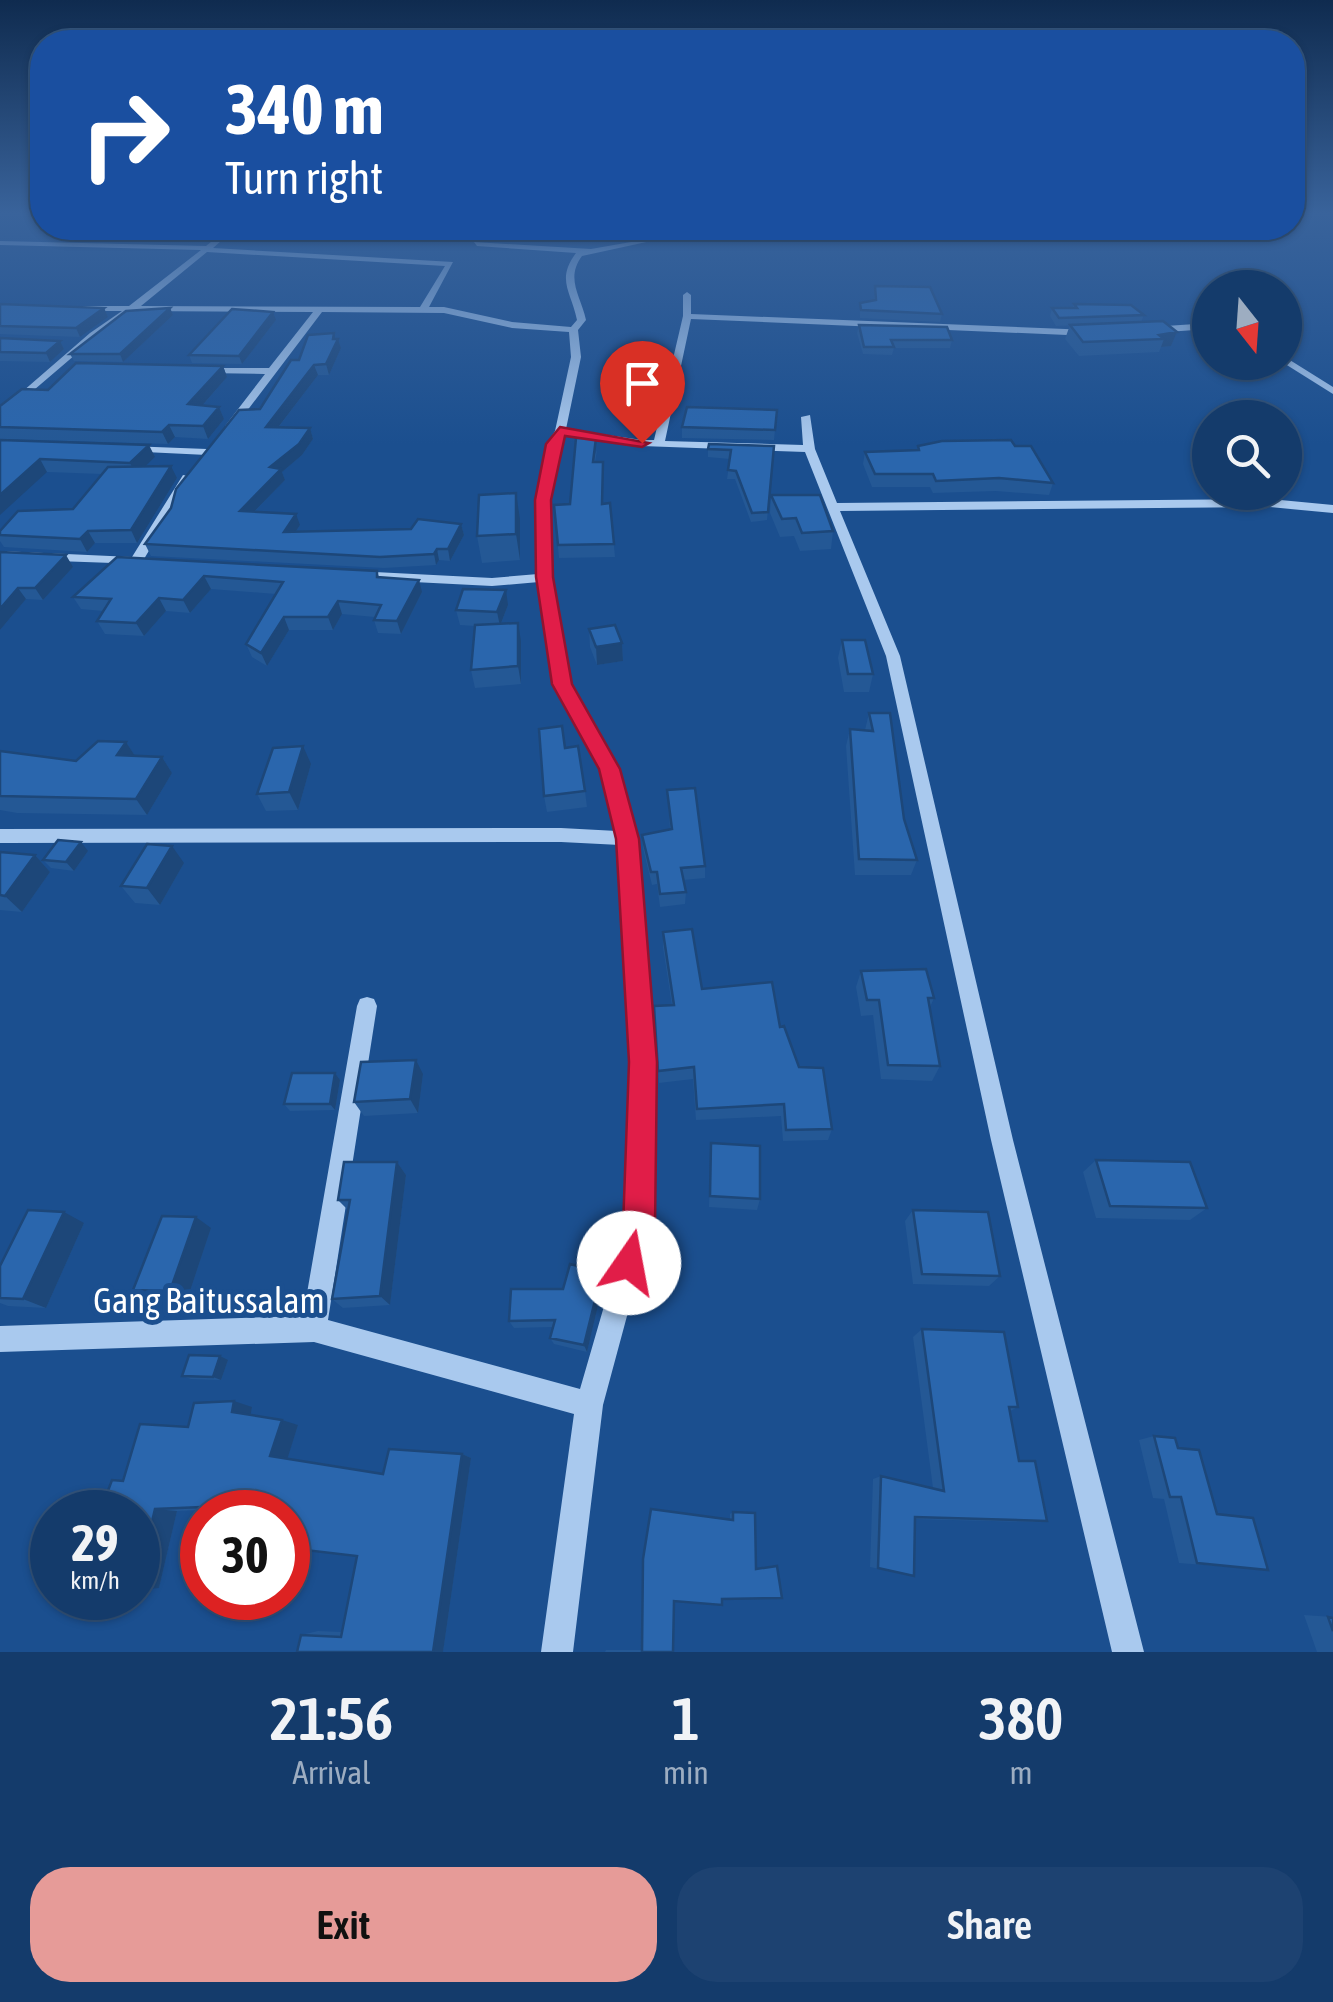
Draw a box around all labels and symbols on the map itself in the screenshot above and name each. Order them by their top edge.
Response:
north arrow [1192,270,1302,380]
pin [600,341,685,444]
position arrow [577,1211,681,1315]
street label: Gang Baitussalam [93,1280,325,1320]
speed limit sign: 30 [180,1490,310,1620]

